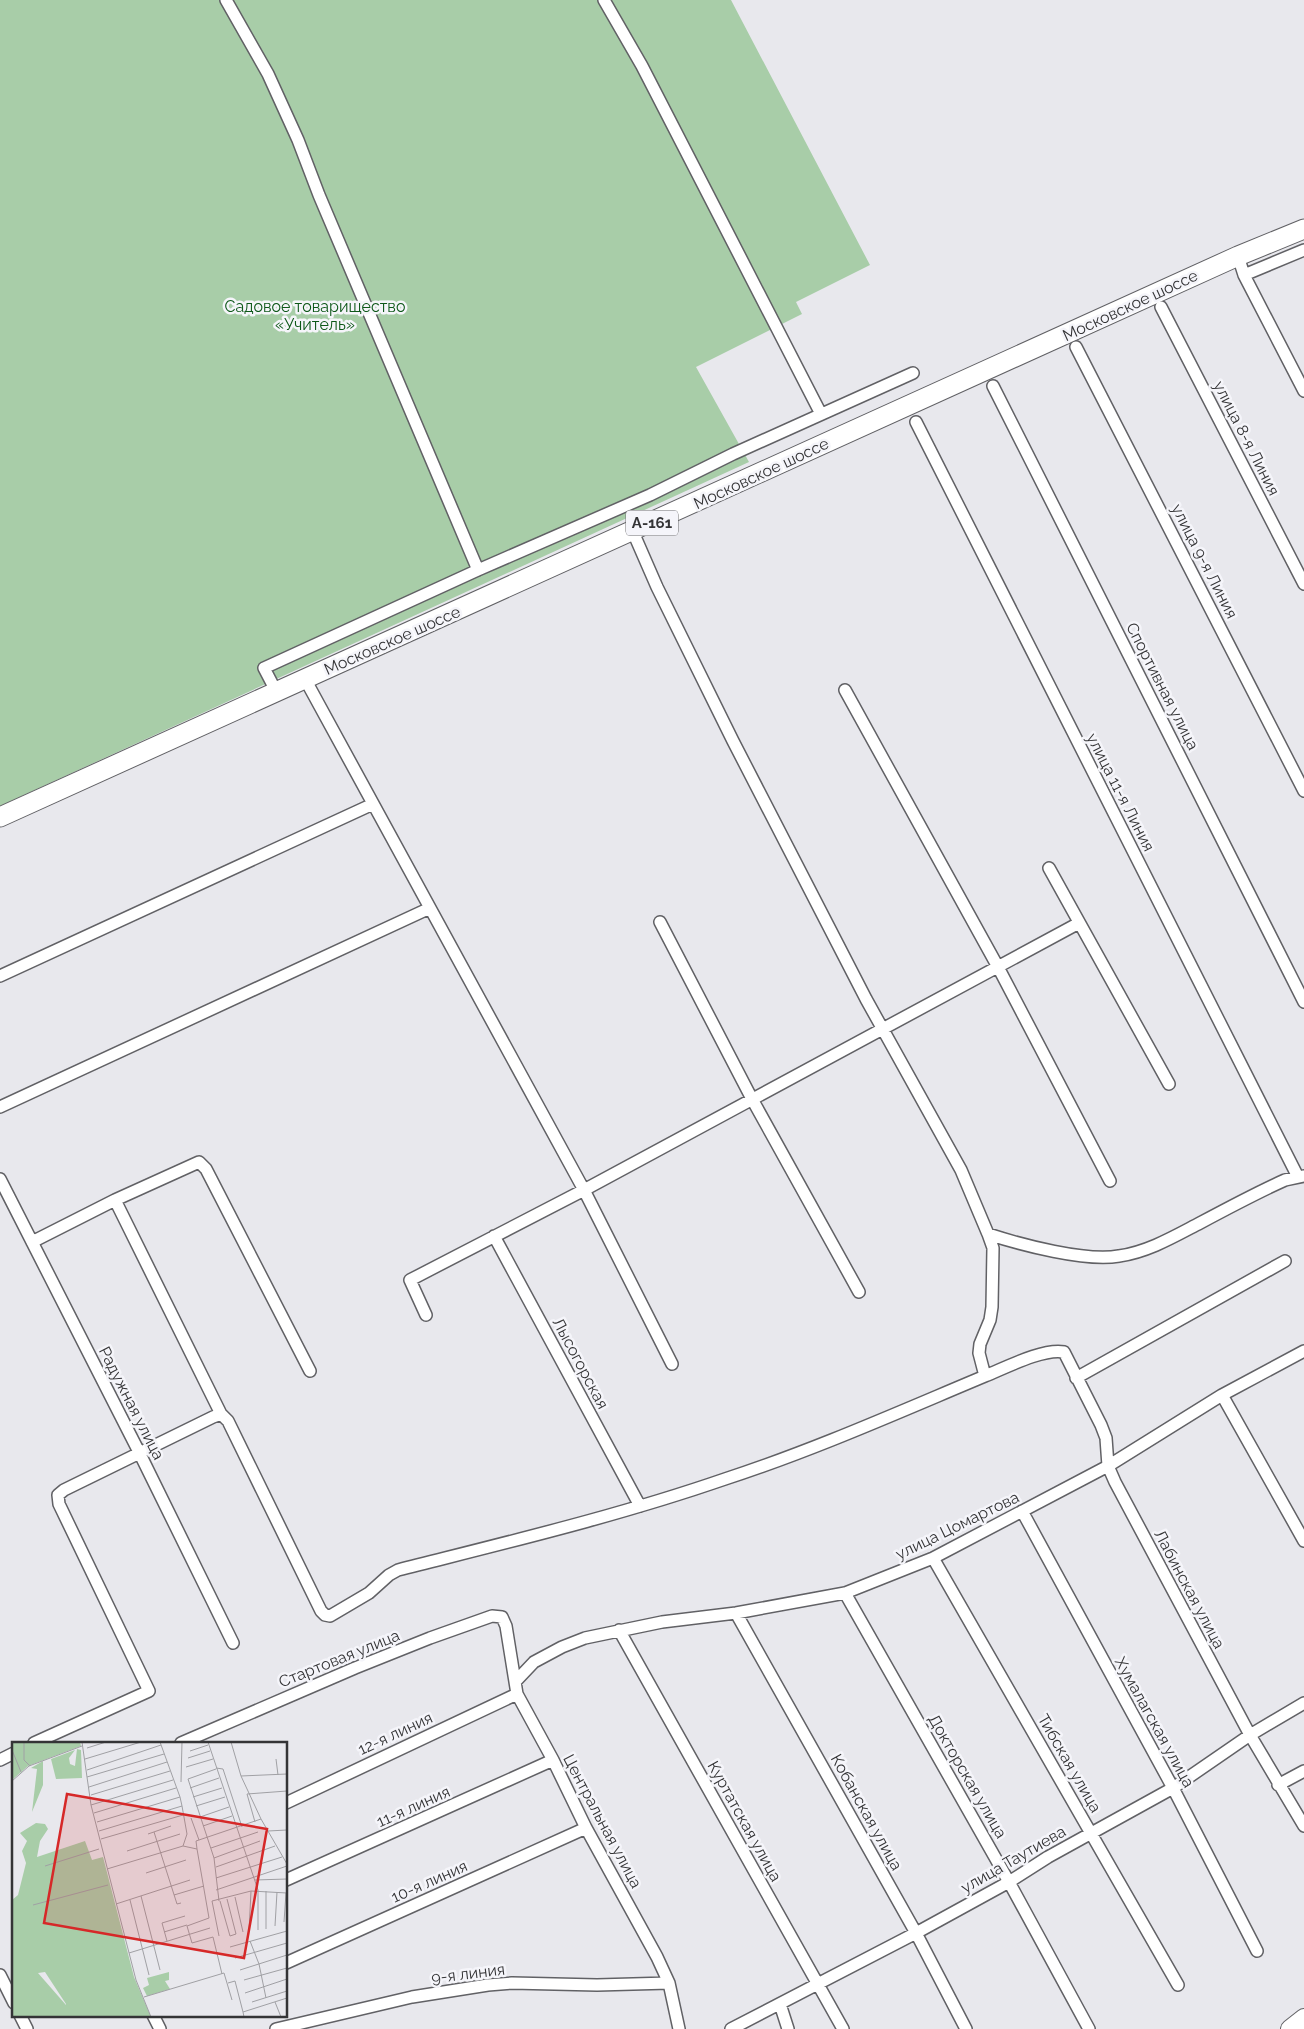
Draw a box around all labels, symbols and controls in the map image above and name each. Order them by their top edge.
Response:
street label: Московское шоссе [1060,266,1201,345]
park label: Садовое товарищество «Учитель» [225,297,405,334]
street label: улица 8-я Линия [1209,378,1284,499]
street label: Московское шоссе [691,434,832,513]
street label: улица 9-я Линия [1167,501,1242,622]
road number: А-161 [626,510,678,536]
street label: Московское шоссе [321,602,463,679]
street label: Спортивная улица [1122,619,1203,753]
street label: улица 11-я Линия [1083,730,1159,855]
street label: Лысогорская [549,1314,613,1412]
street label: Радужная улица [95,1343,168,1463]
street label: улица Цомартова [892,1487,1022,1564]
street label: Лабинская улица [1150,1527,1229,1652]
street label: Стартовая улица [276,1626,402,1691]
street label: Хумалагская улица [1111,1654,1198,1791]
street label: 12-я линия [355,1708,435,1759]
street label: Докторская улица [924,1711,1011,1842]
street label: Тибская улица [1034,1711,1105,1816]
inset map [12,1742,288,2016]
street label: Центральная улица [559,1751,646,1891]
street label: Кобанская улица [827,1751,906,1874]
street label: Куртатская улица [704,1758,786,1885]
street label: 11-я линия [374,1782,453,1831]
street label: улица Таутиева [957,1822,1069,1897]
street label: 10-я линия [388,1856,470,1907]
street label: 9-я линия [430,1960,506,1987]

